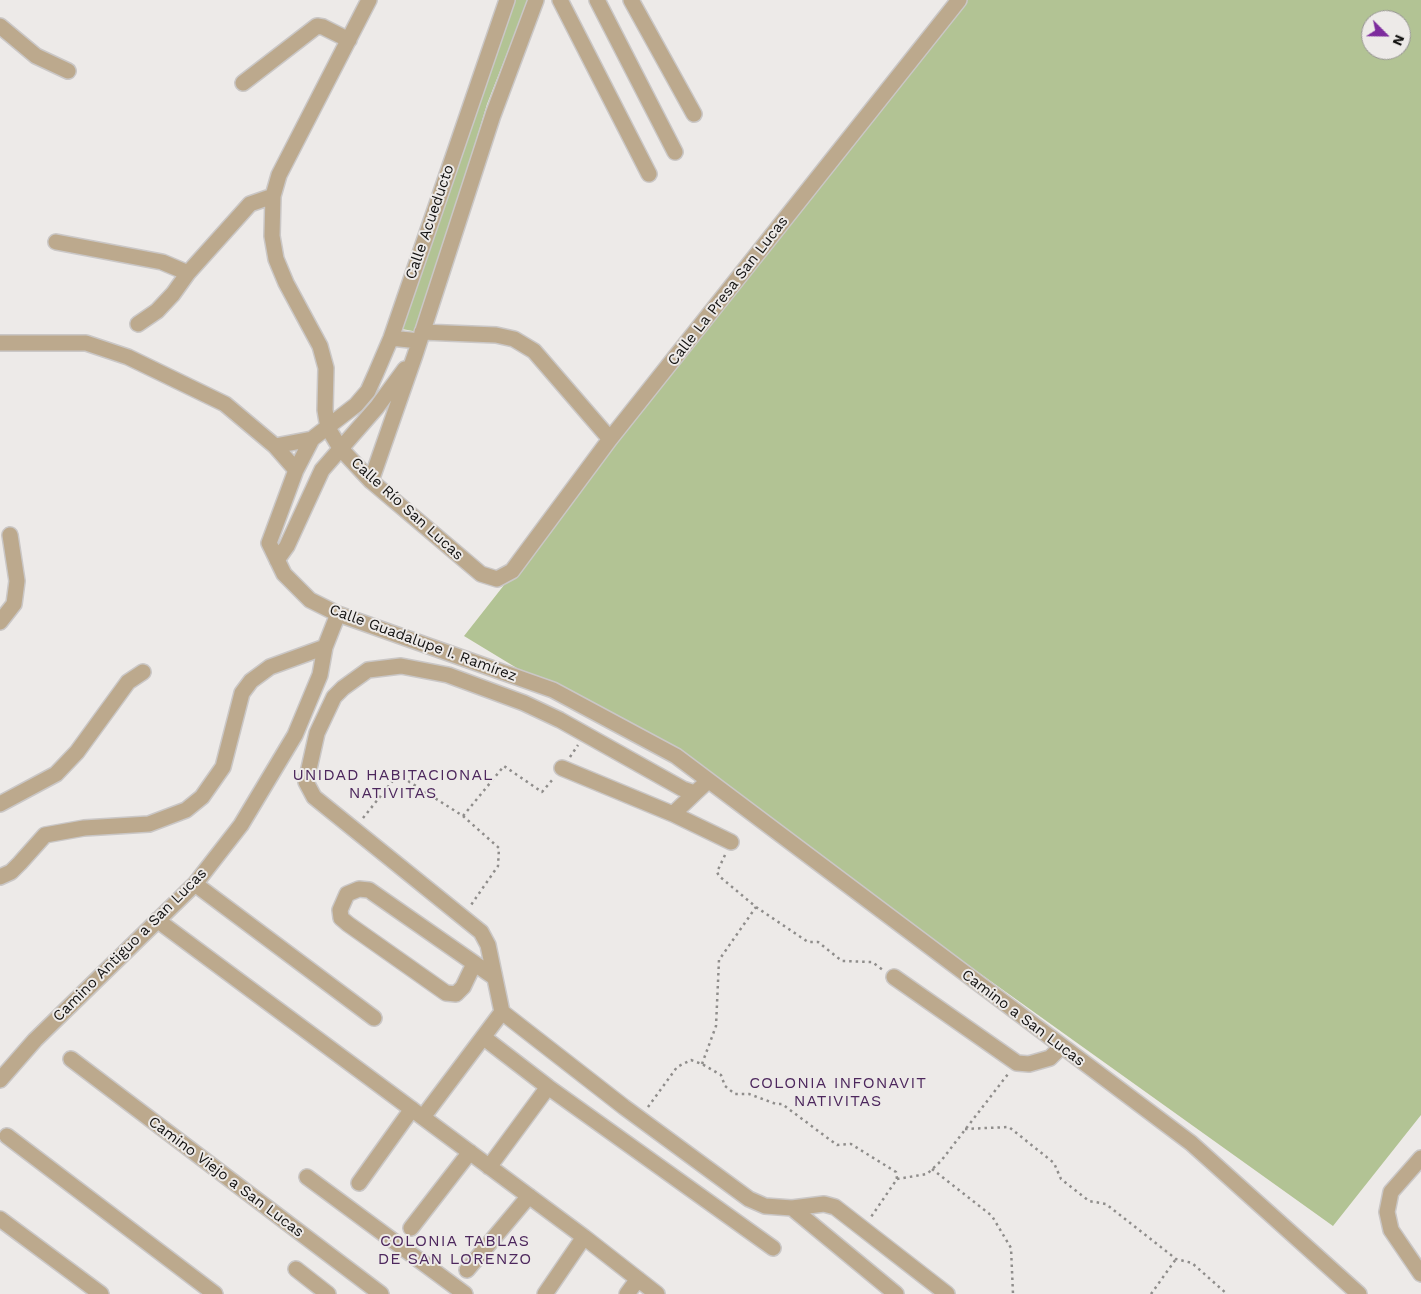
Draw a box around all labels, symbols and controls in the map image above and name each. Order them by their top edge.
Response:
north arrow [1361,10,1411,60]
text: N [1389,33,1408,48]
street label: Calle Acueducto [402,162,458,282]
street label: Calle La Presa San Lucas [664,213,792,369]
street label: Calle Río San Lucas [347,454,467,564]
street label: Calle Guadalupe I. Ramírez [327,601,519,685]
district label: UNIDAD HABITACIONAL NATIVITAS [290,765,496,803]
street label: Camino Antiguo a San Lucas [49,864,211,1026]
street label: Camino a San Lucas [958,966,1088,1070]
district label: COLONIA INFONAVIT NATIVITAS [747,1073,929,1111]
street label: Camino Viejo a San Lucas [145,1113,307,1241]
district label: COLONIA TABLAS DE SAN LORENZO [376,1231,534,1269]

